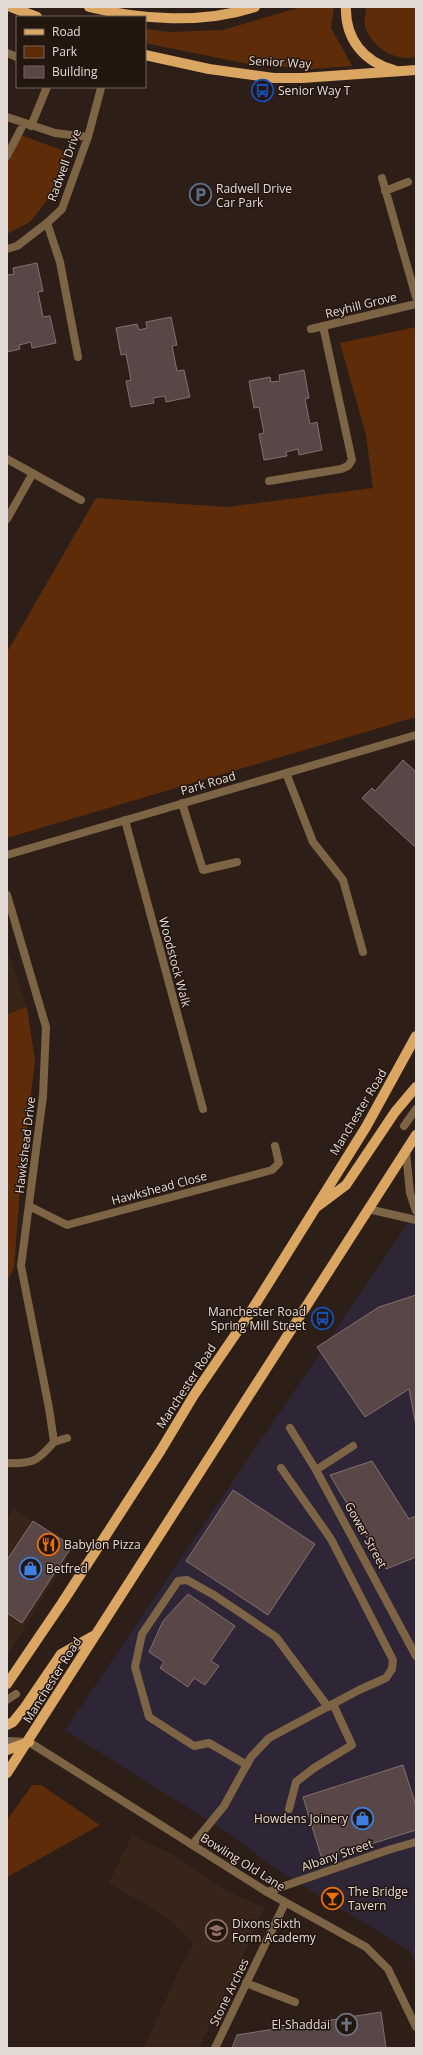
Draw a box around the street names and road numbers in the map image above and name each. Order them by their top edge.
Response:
street label: Senior Way [248,52,313,72]
street label: Radwell Drive [43,126,85,204]
street label: Reyhill Grove [323,288,399,322]
street label: Park Road [178,767,238,799]
street label: Woodstock Walk [155,915,195,1009]
street label: Manchester Road [325,1066,391,1158]
street label: Hawkshead Drive [11,1095,39,1194]
street label: Hawkshead Close [109,1167,209,1209]
street label: Manchester Road [152,1340,220,1432]
street label: Gower Street [341,1499,391,1571]
street label: Manchester Road [19,1634,85,1726]
street label: Bowling Old Lane [197,1829,289,1895]
street label: Albany Street [299,1835,375,1875]
street label: Stone Arches [205,1955,253,2029]

